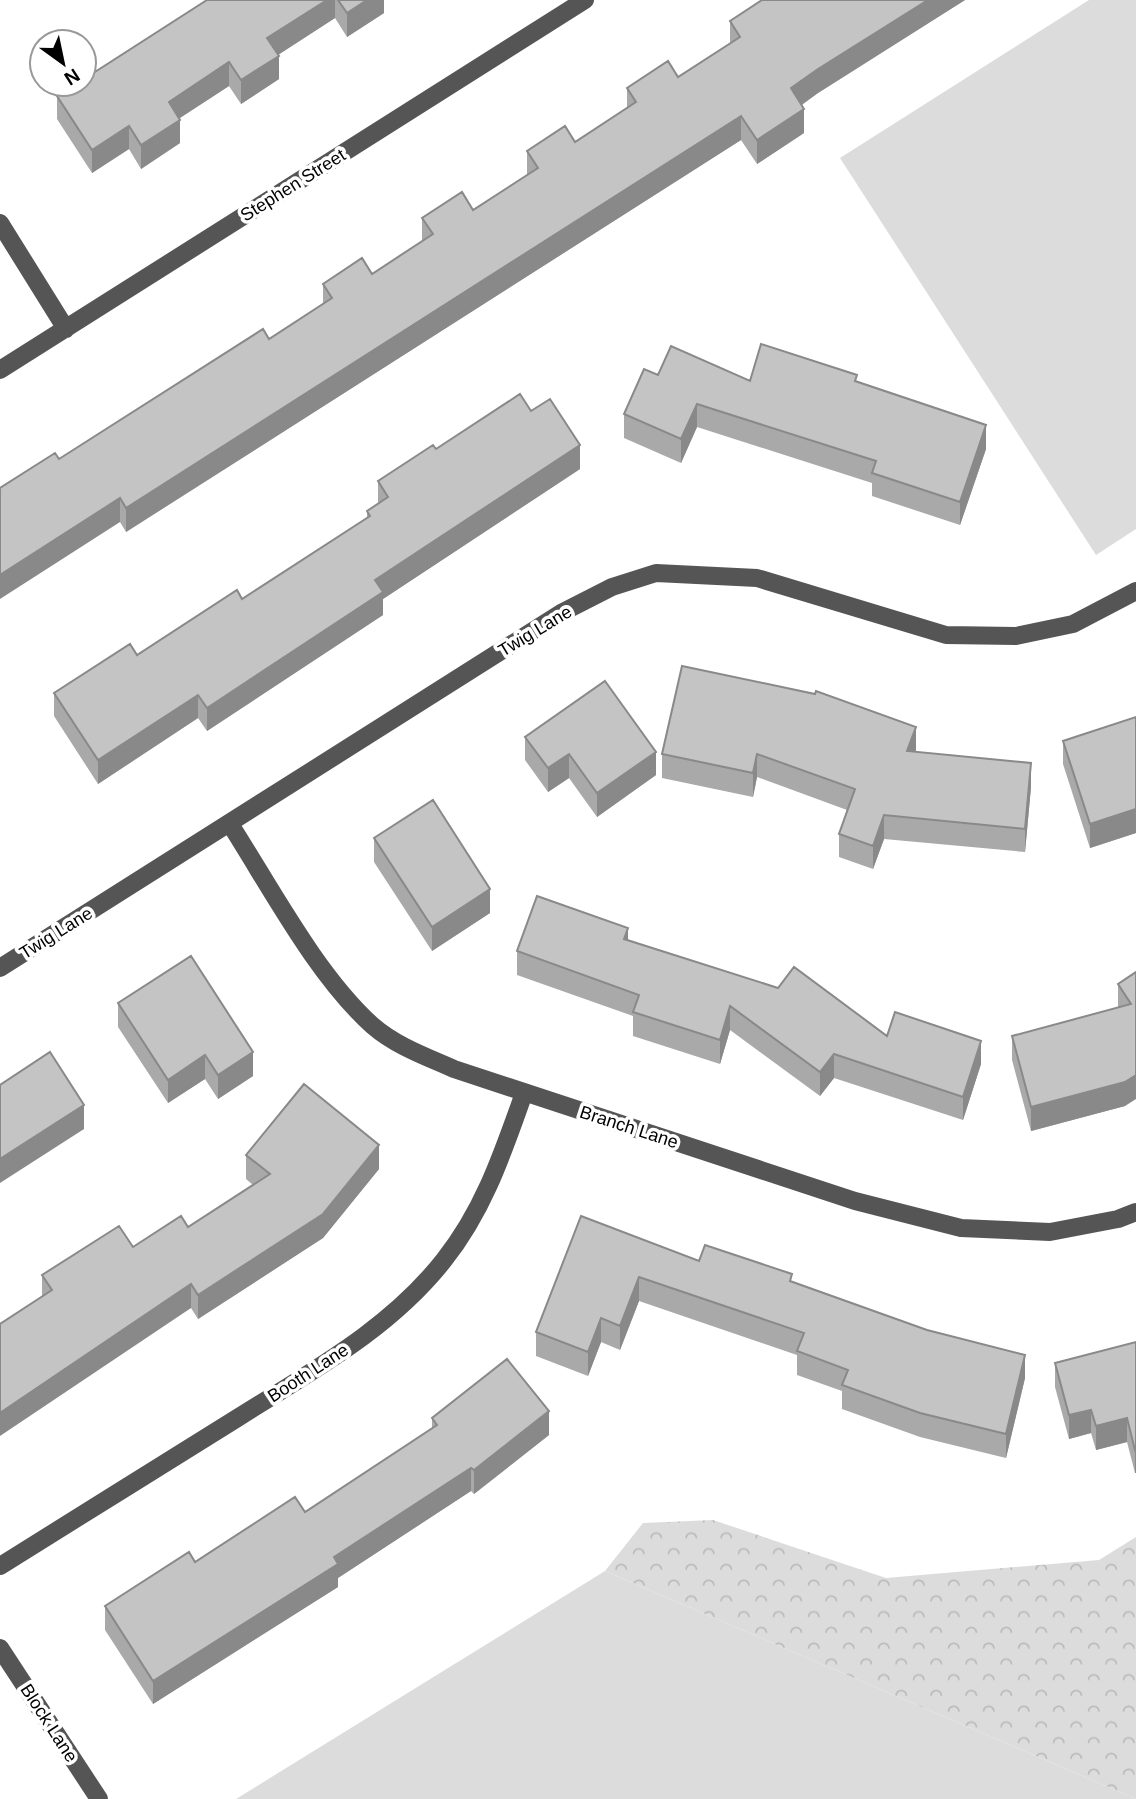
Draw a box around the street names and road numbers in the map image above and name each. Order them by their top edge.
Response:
street label: Stephen Street [237,145,349,225]
street label: Twig Lane [495,601,575,661]
street label: Twig Lane [16,903,96,963]
street label: Branch Lane [577,1102,681,1152]
street label: Booth Lane [264,1340,352,1406]
street label: Block Lane [16,1680,82,1766]

